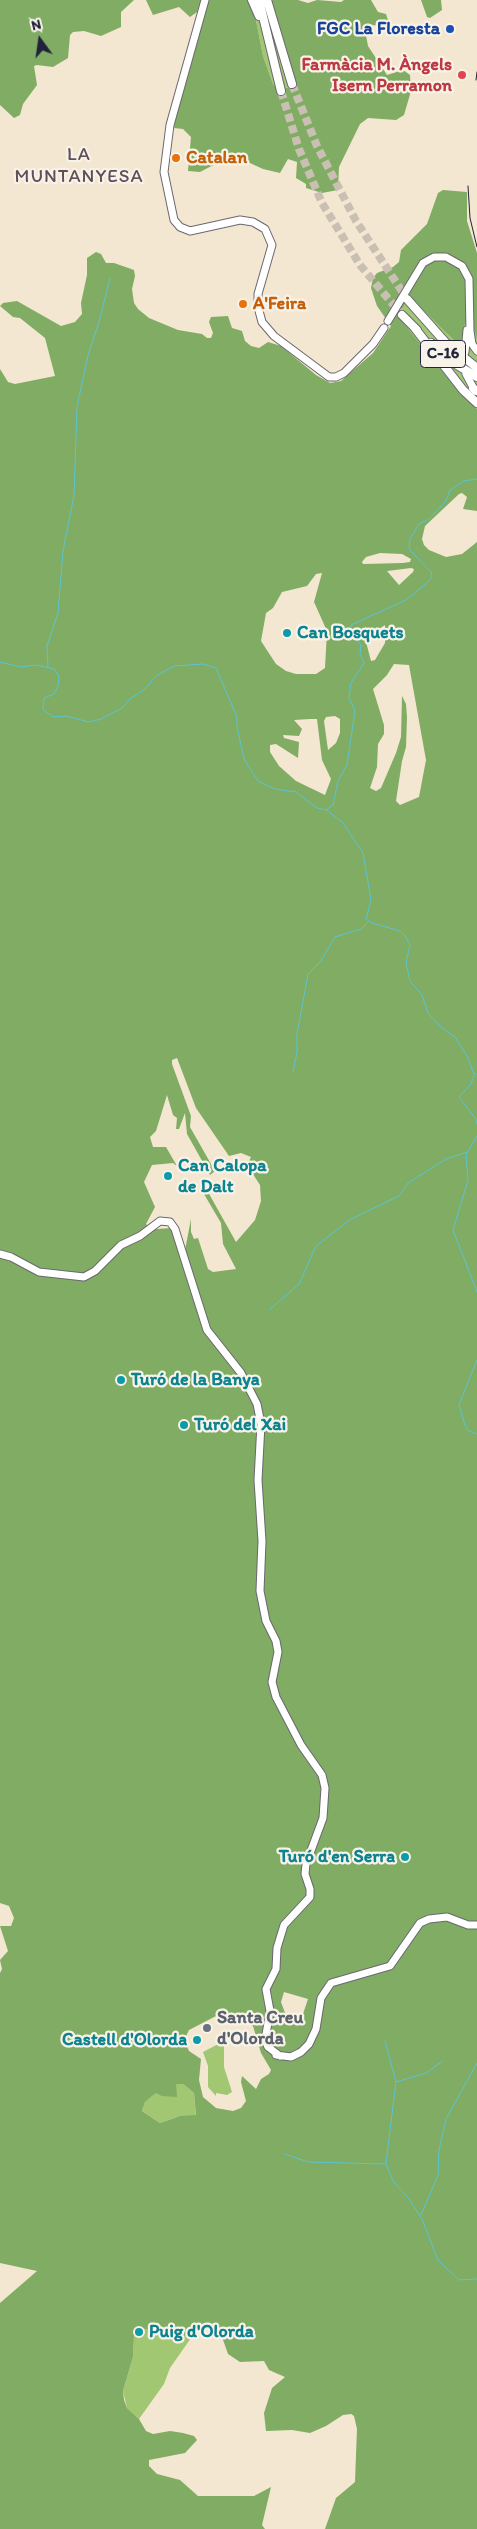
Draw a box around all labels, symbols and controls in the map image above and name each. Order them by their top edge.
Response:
north arrow [15,15,65,65]
text: N [30,16,43,34]
place label: FGC La Floresta [317,18,440,40]
marker: FGC La Floresta [444,23,456,35]
place label: Farmàcia M. Àngels Isern Perramon [301,54,452,96]
marker: Farmàcia M. Àngels Isern Perramon [456,69,468,81]
district label: LA MUNTANYESA [13,144,145,188]
place label: Catalan [186,147,247,169]
marker: Catalan [170,152,182,164]
place label: A'Feira [253,293,306,315]
marker: A'Feira [237,298,249,310]
road number: C-16 [420,340,466,368]
place label: Can Bosquets [297,622,404,644]
marker: Can Bosquets [281,627,293,639]
place label: Can Calopa de Dalt [178,1155,267,1198]
marker: Can Calopa de Dalt [162,1170,174,1182]
place label: Turó de la Banya [131,1369,260,1391]
marker: Turó de la Banya [115,1374,127,1386]
place label: Turó del Xai [194,1414,286,1436]
marker: Turó del Xai [178,1419,190,1431]
place label: Turó d'en Serra [279,1846,395,1868]
marker: Turó d'en Serra [399,1851,411,1863]
place label: Santa Creu d'Olorda [217,2007,303,2050]
marker: Santa Creu d'Olorda [201,2022,213,2034]
place label: Castell d'Olorda [62,2029,187,2051]
marker: Castell d'Olorda [191,2034,203,2046]
place label: Puig d'Olorda [149,2321,254,2343]
marker: Puig d'Olorda [133,2326,145,2338]

